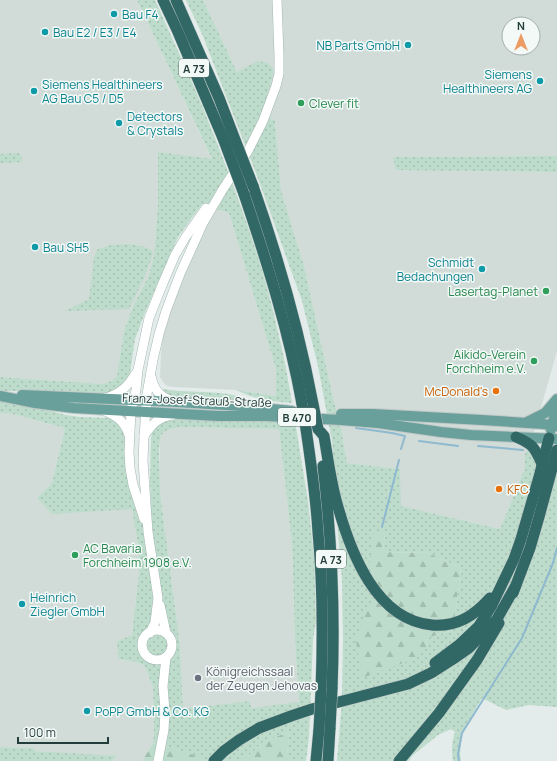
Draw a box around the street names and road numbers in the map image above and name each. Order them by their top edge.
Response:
road number: A 73 [179,59,209,77]
street label: Franz-Josef-Strauß-Straße [122,389,272,411]
road number: B 470 [278,408,316,426]
road number: A 73 [316,550,346,568]

